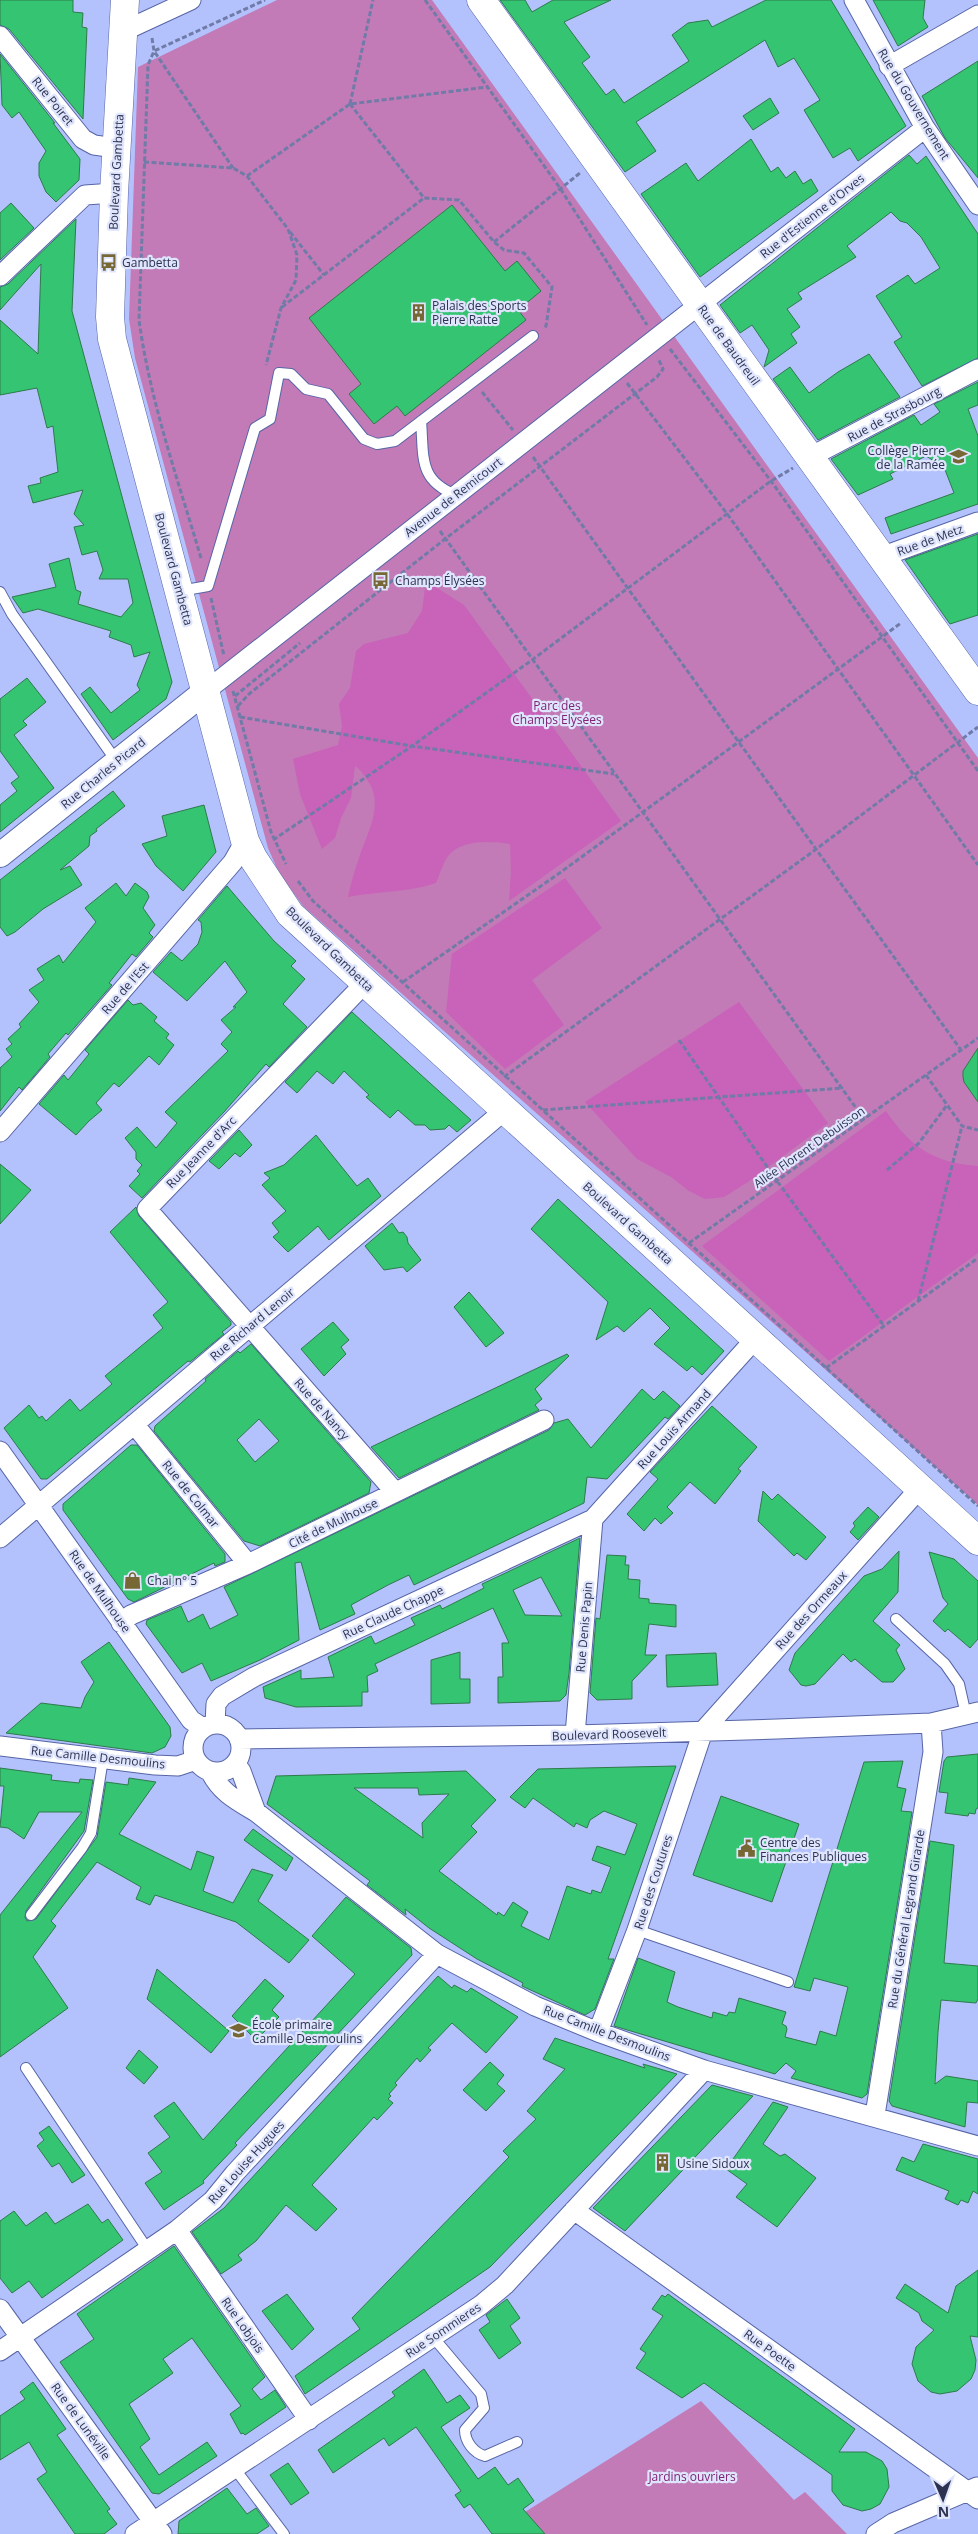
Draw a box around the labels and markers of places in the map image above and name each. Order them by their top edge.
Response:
bus stop icon: Gambetta [98,252,118,272]
place label: Gambetta [122,254,178,271]
place label: Palais des Sports Pierre Ratte [432,297,527,328]
building icon: Palais des Sports Pierre Ratte [408,302,428,322]
place label: Collège Pierre de la Ramée [868,442,945,473]
school or university icon: Collège Pierre de la Ramée [949,447,969,467]
bus stop icon: Champs Élysées [371,570,391,590]
place label: Champs Élysées [395,572,485,589]
shop icon: Chai n° 5 [123,1570,143,1590]
place label: Chai n° 5 [147,1572,197,1589]
place label: Centre des Finances Publiques [760,1834,867,1865]
public building icon: Centre des Finances Publiques [736,1839,756,1859]
place label: École primaire Camille Desmoulins [252,2016,363,2047]
school or university icon: École primaire Camille Desmoulins [228,2021,248,2041]
building icon: Usine Sidoux [653,2153,673,2173]
place label: Usine Sidoux [677,2155,750,2172]

